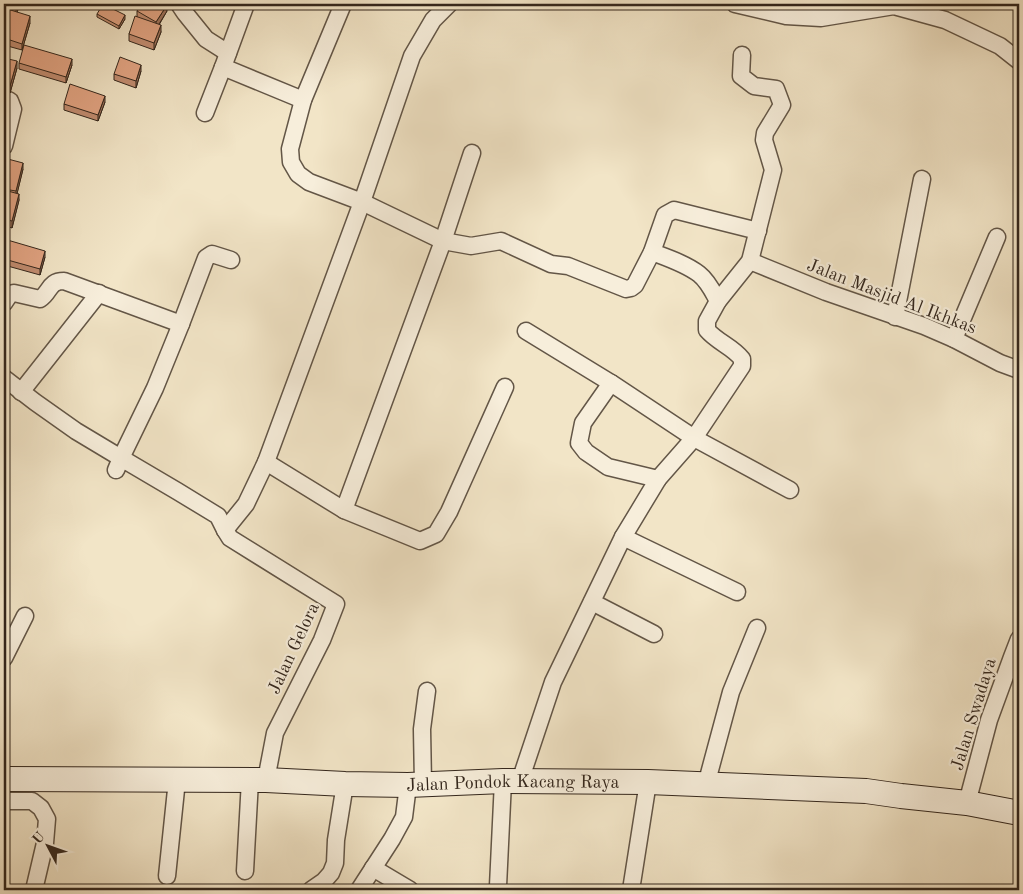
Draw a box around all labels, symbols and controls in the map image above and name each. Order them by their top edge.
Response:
street label: Jalan Masjid Al Ikhkas [804,256,979,338]
street label: Jalan Gelora [265,600,323,697]
street label: Jalan Swadaya [948,656,1000,773]
street label: Jalan Pondok Kacang Raya [406,773,620,795]
north arrow [22,822,72,872]
text: U [30,829,48,847]

